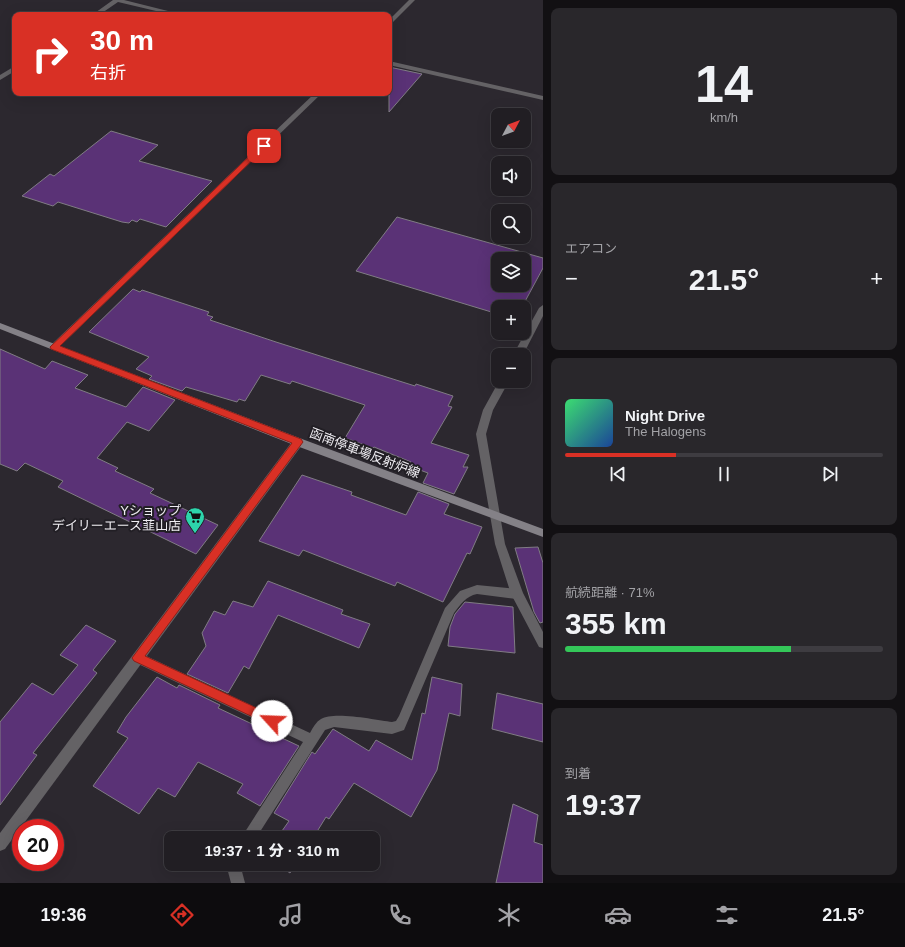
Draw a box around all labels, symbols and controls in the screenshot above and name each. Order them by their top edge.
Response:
text: 30 m [90,25,154,56]
icon: right [24,28,76,80]
text: 14 [695,55,753,113]
text: 右折 [90,63,126,83]
north arrow [491,108,531,148]
map controls [491,108,531,388]
text: km/h [710,110,738,125]
pin [247,129,281,163]
icon: arrive [253,135,275,157]
button: sound [491,156,531,196]
button: search [491,204,531,244]
text: エアコン [565,241,617,256]
button: layers [491,252,531,292]
text: 21.5° [689,263,759,296]
text: − [565,266,578,291]
text: + [870,266,883,291]
button: + [491,300,531,340]
button: − [491,348,531,388]
text: Night Drive [625,407,705,424]
text: The Halogens [625,424,706,439]
street label: 函南停車場反射炉線 [308,425,422,481]
icon: previous [607,463,629,485]
icon: pause [713,463,735,485]
icon: next [819,463,841,485]
place label: Yショップ デイリーエース韮山店 [52,503,181,533]
supermarket icon: Yショップ デイリーエース韮山店 [184,506,206,534]
text: 航続距離 · 71% [565,585,655,600]
text: 355 km [565,607,667,640]
position arrow [251,700,293,742]
text: 到着 [565,766,591,781]
text: 19:37 [565,788,642,821]
speed limit sign: 20 [12,819,64,871]
text: 19:37 · 1 分 · 310 m [204,842,340,859]
icon: directions [168,901,196,929]
icon: music [277,901,305,929]
icon: phone [386,901,414,929]
icon: climate [495,901,523,929]
icon: car [604,901,632,929]
icon: filters [713,901,741,929]
text: 19:36 [41,905,87,925]
text: 21.5° [822,905,864,925]

